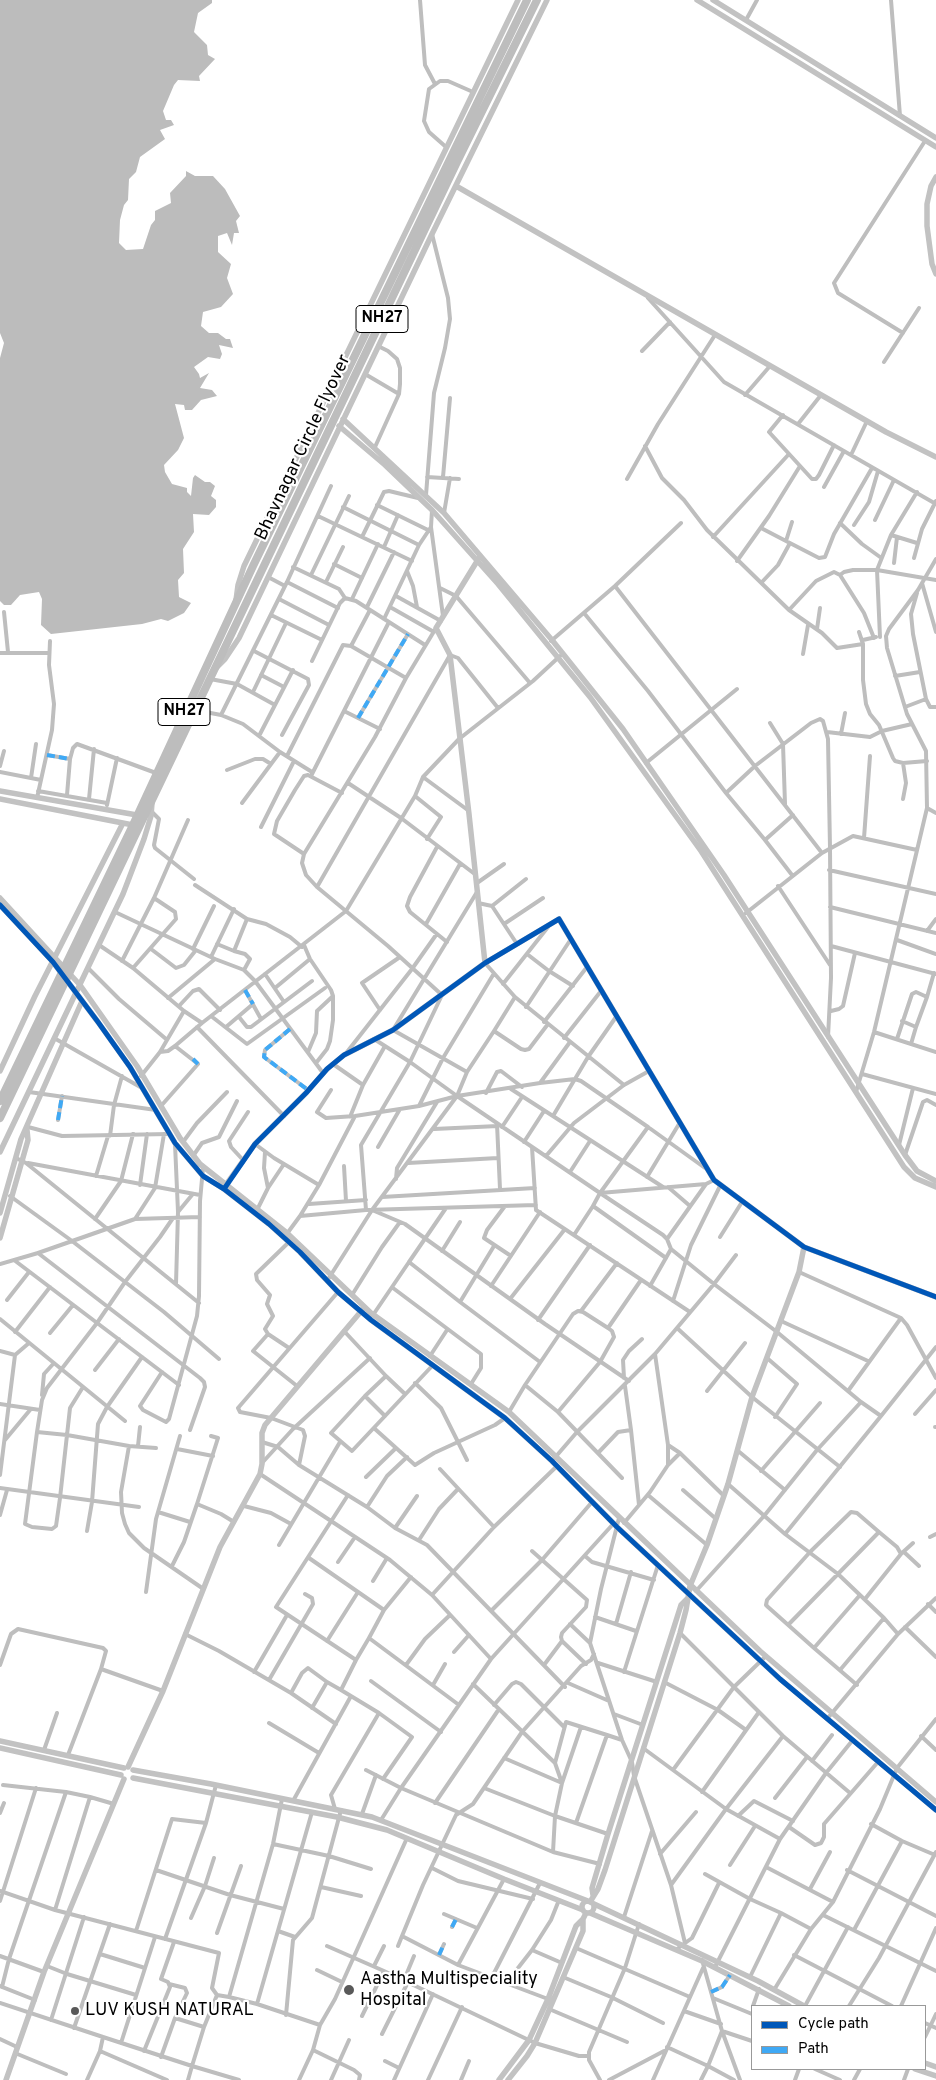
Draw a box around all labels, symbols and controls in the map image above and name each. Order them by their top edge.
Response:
road number: NH27 [356,306,408,332]
street label: Bhavnagar Circle Flyover [251,352,357,544]
road number: NH27 [158,699,210,726]
place label: Aastha Multispeciality Hospital [360,1969,538,2012]
marker: Aastha Multispeciality Hospital [342,1983,356,1997]
place label: LUV KUSH NATURAL [85,2000,254,2022]
marker: LUV KUSH NATURAL [69,2005,81,2017]
legend [751,2005,926,2070]
text: Cycle path [798,2015,869,2034]
text: Path [798,2040,829,2059]

